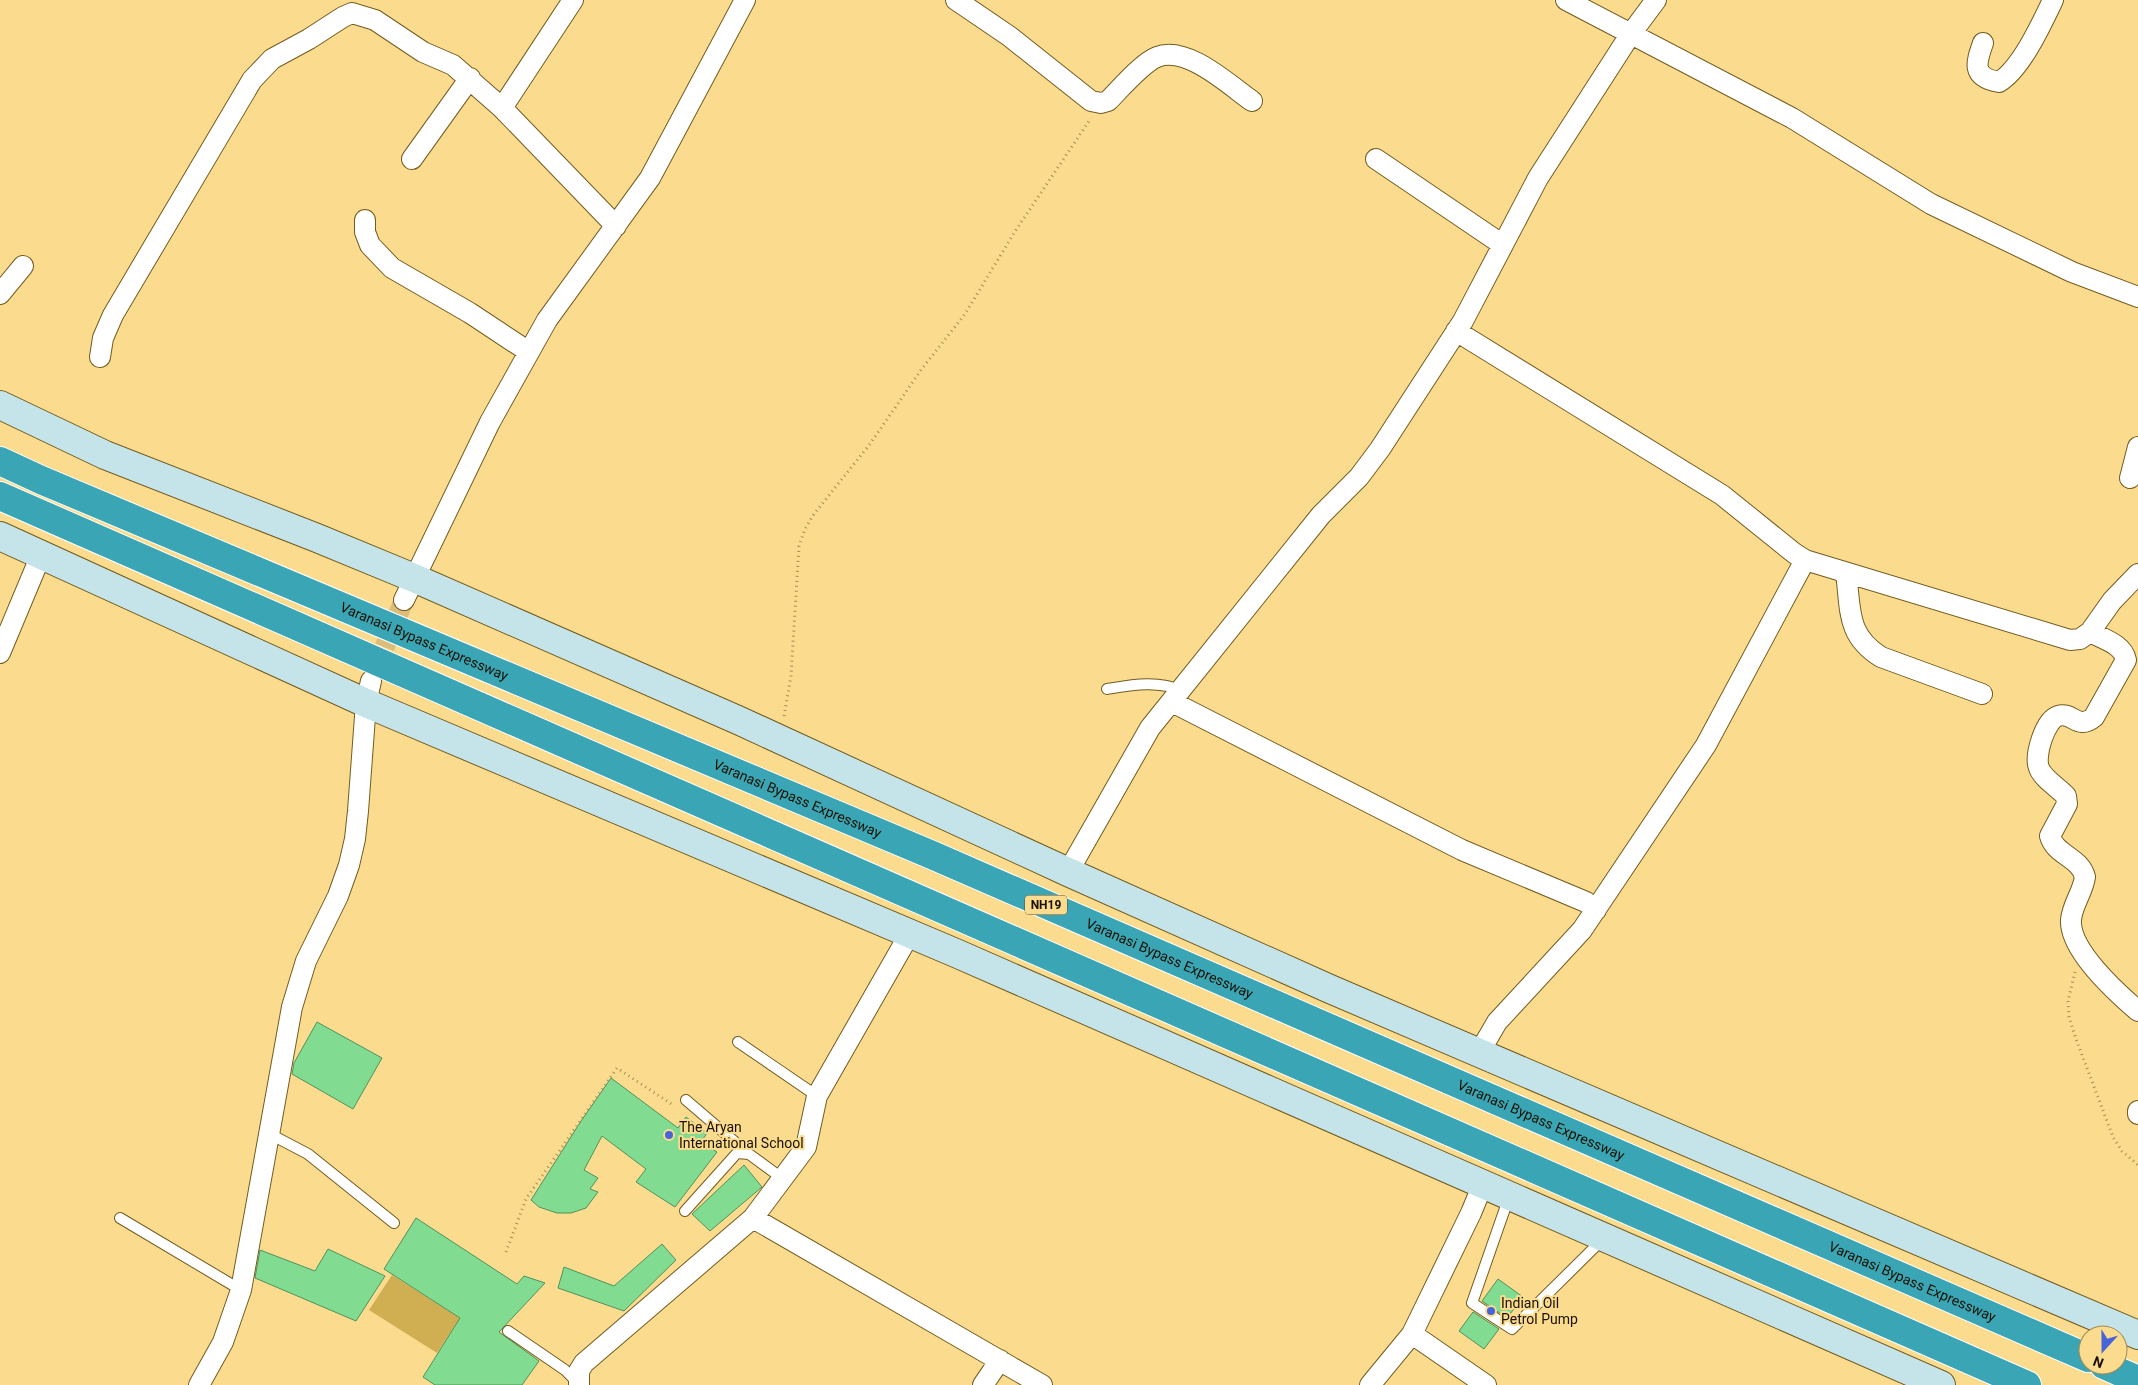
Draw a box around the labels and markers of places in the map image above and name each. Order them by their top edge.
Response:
place label: The Aryan International School [679,1119,804,1151]
marker: The Aryan International School [663,1129,675,1141]
place label: Indian Oil Petrol Pump [1501,1295,1578,1327]
marker: Indian Oil Petrol Pump [1485,1305,1497,1317]

